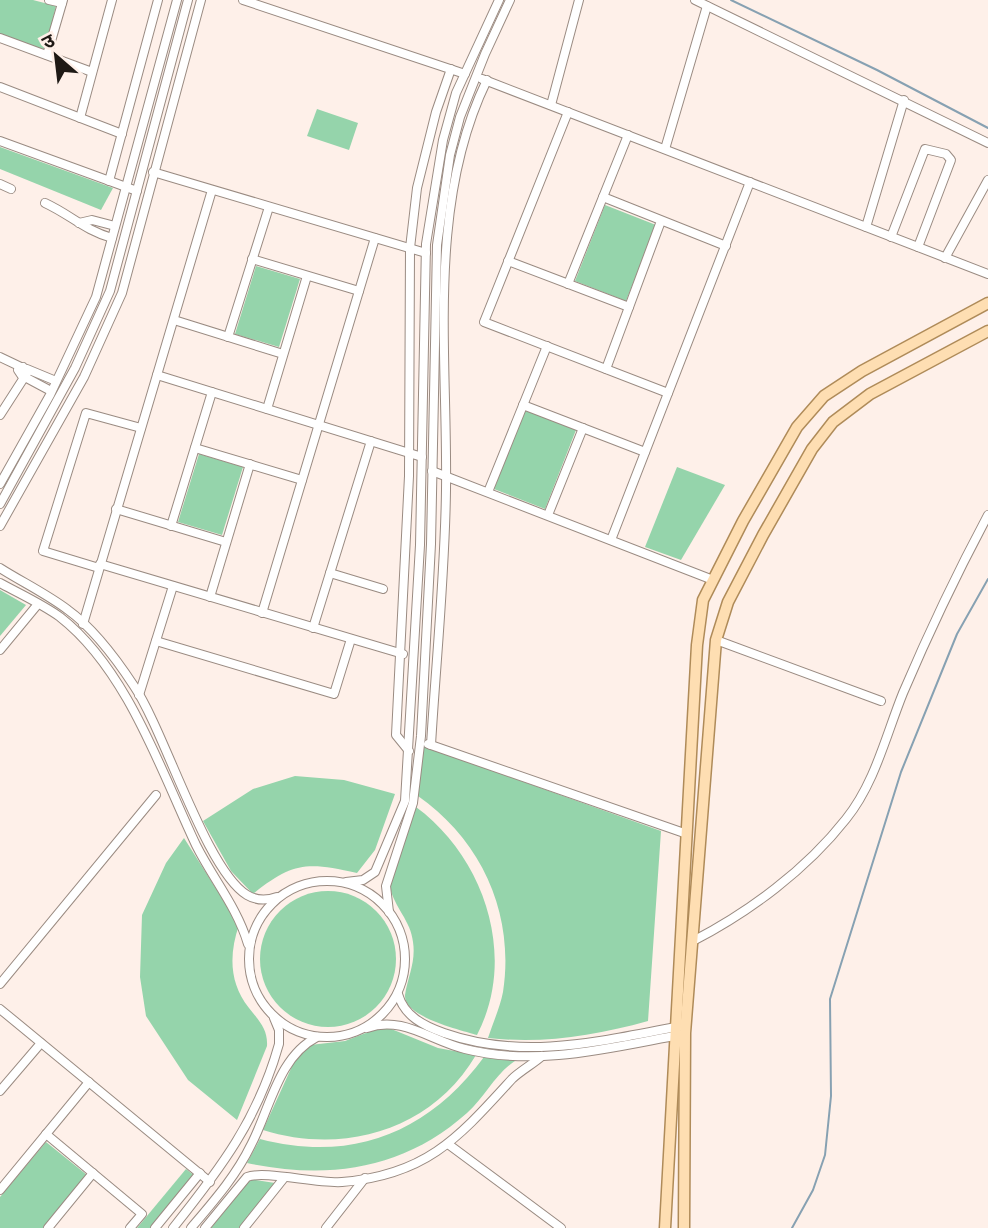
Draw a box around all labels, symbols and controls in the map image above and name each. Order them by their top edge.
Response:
north arrow [21,21,91,91]
text: उ [38,28,59,53]

